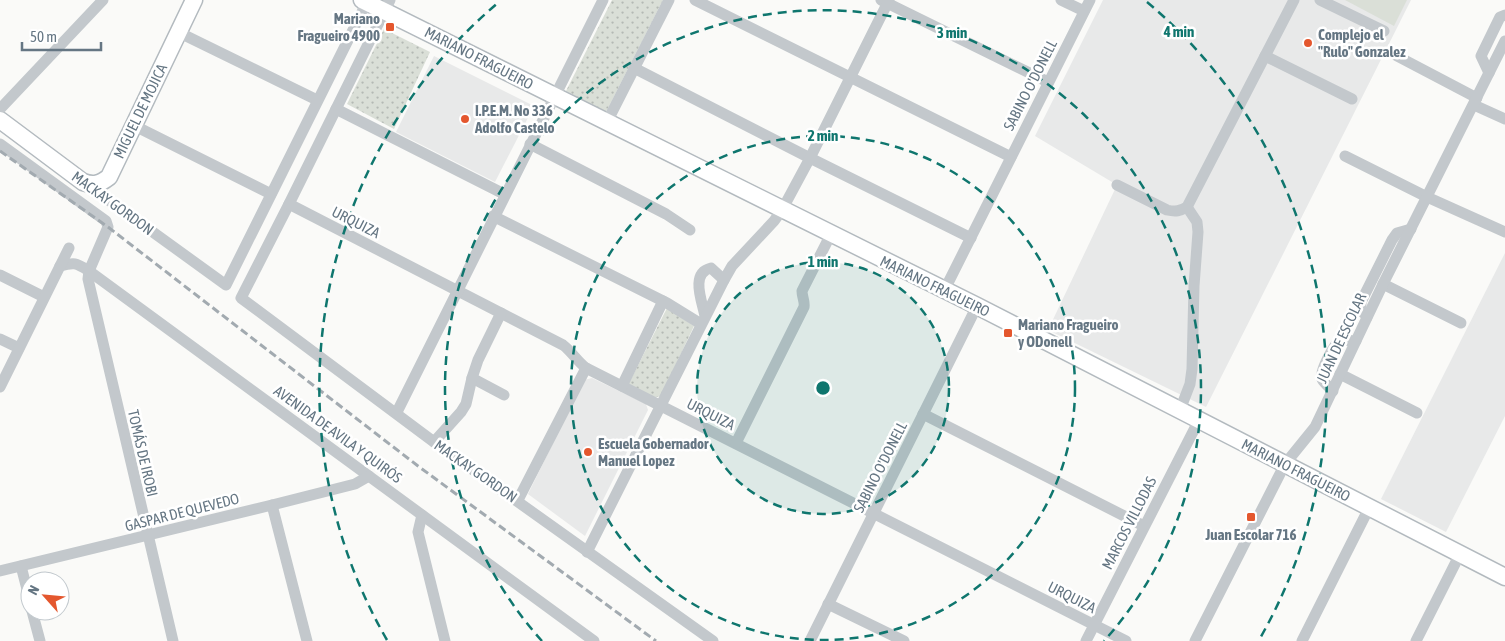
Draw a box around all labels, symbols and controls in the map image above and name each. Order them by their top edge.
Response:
place label: Mariano Fragueiro 4900 [297,10,380,44]
scale bar [22,20,101,52]
marker: Mariano Fragueiro 4900 [384,21,396,33]
street label: MARIANO FRAGUEIRO [422,23,536,93]
text: 4 min [1163,23,1194,40]
text: 3 min [937,24,967,41]
place label: Complejo el "Rulo" Gonzalez [1318,26,1406,60]
text: 50 m [30,28,57,45]
street label: SABINO O'DONELL [1000,37,1060,133]
marker: Complejo el "Rulo" Gonzalez [1302,37,1314,49]
street label: MIGUEL DE MOJICA [110,60,170,161]
place label: I.P.E.M. No 336 Adolfo Castelo [474,102,555,136]
marker: I.P.E.M. No 336 Adolfo Castelo [459,113,471,125]
text: 2 min [808,127,838,144]
street label: MACKAY GORDON [69,168,157,238]
street label: URQUIZA [329,203,383,242]
street label: MARIANO FRAGUEIRO [877,252,993,320]
text: 1 min [808,253,838,270]
street label: JUAN DE ESCOLAR [1313,290,1369,386]
place label: Mariano Fragueiro y ODonell [1018,316,1119,350]
marker: Mariano Fragueiro y ODonell [1002,327,1014,339]
centre of rings [814,379,832,397]
street label: AVENIDA DE AVILA Y QUIRÓS [271,382,405,486]
street label: URQUIZA [684,395,738,434]
street label: TOMÁS DE IROBI [125,408,161,498]
street label: SABINO O'DONELL [850,419,910,515]
place label: Escuela Gobernador Manuel Lopez [598,435,709,469]
street label: MARIANO FRAGUEIRO [1239,435,1353,505]
street label: MACKAY GORDON [431,436,521,506]
marker: Escuela Gobernador Manuel Lopez [582,446,594,458]
street label: MARCOS VILLODAS [1098,474,1160,572]
street label: GASPAR DE QUEVEDO [123,490,241,534]
marker: Juan Escolar 716 [1245,511,1257,523]
place label: Juan Escolar 716 [1204,526,1297,543]
north arrow [20,571,70,621]
street label: URQUIZA [1045,578,1099,617]
text: N [24,583,42,597]

